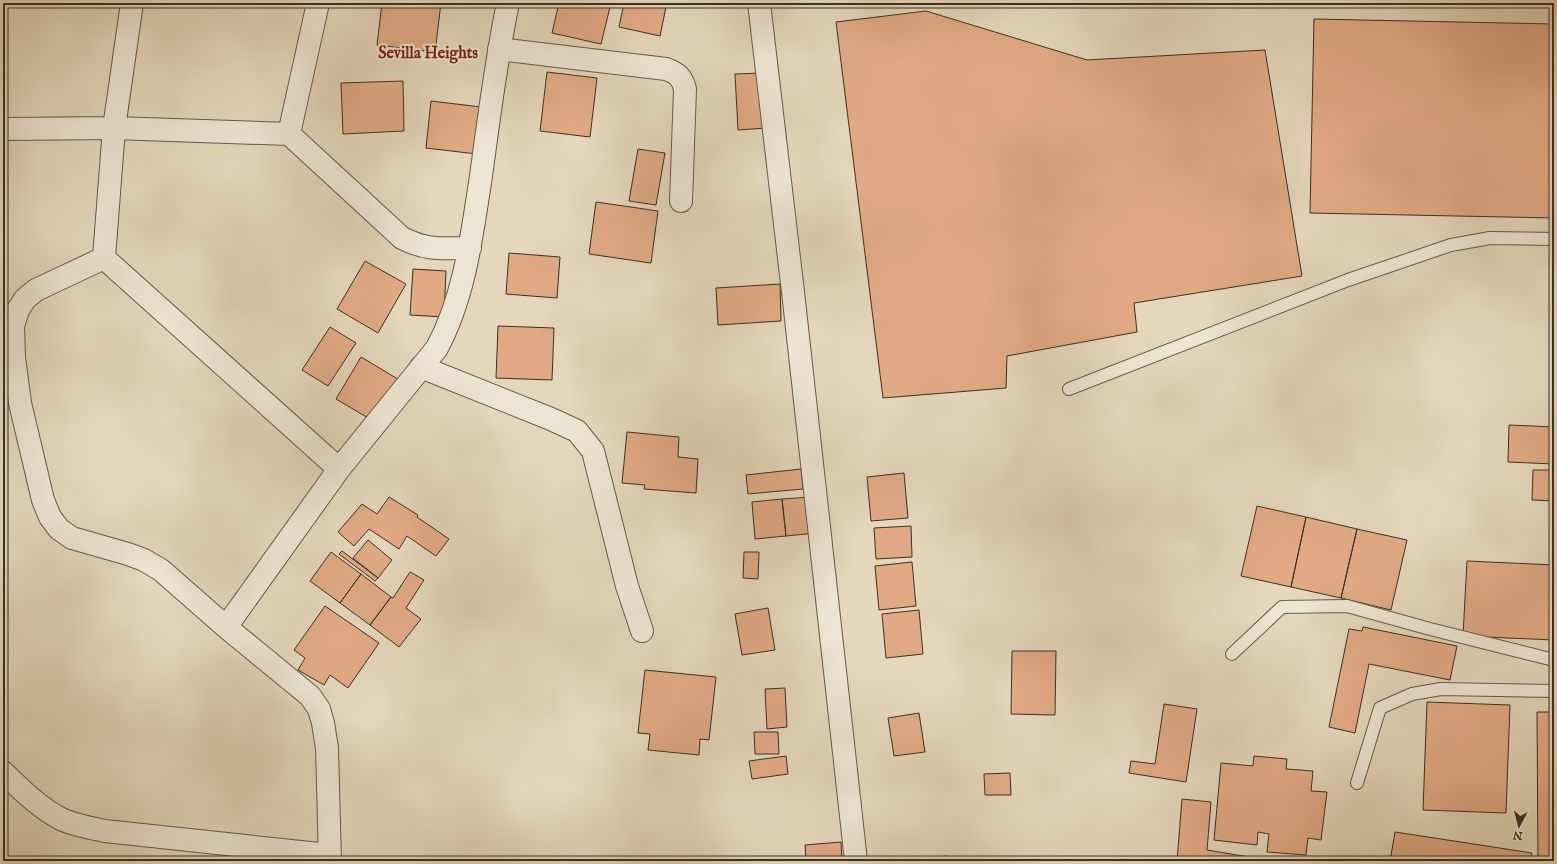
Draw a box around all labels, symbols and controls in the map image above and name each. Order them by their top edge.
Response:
district label: Sevilla Heights [378,44,478,64]
north arrow [1499,806,1539,846]
text: N [1512,827,1524,843]

